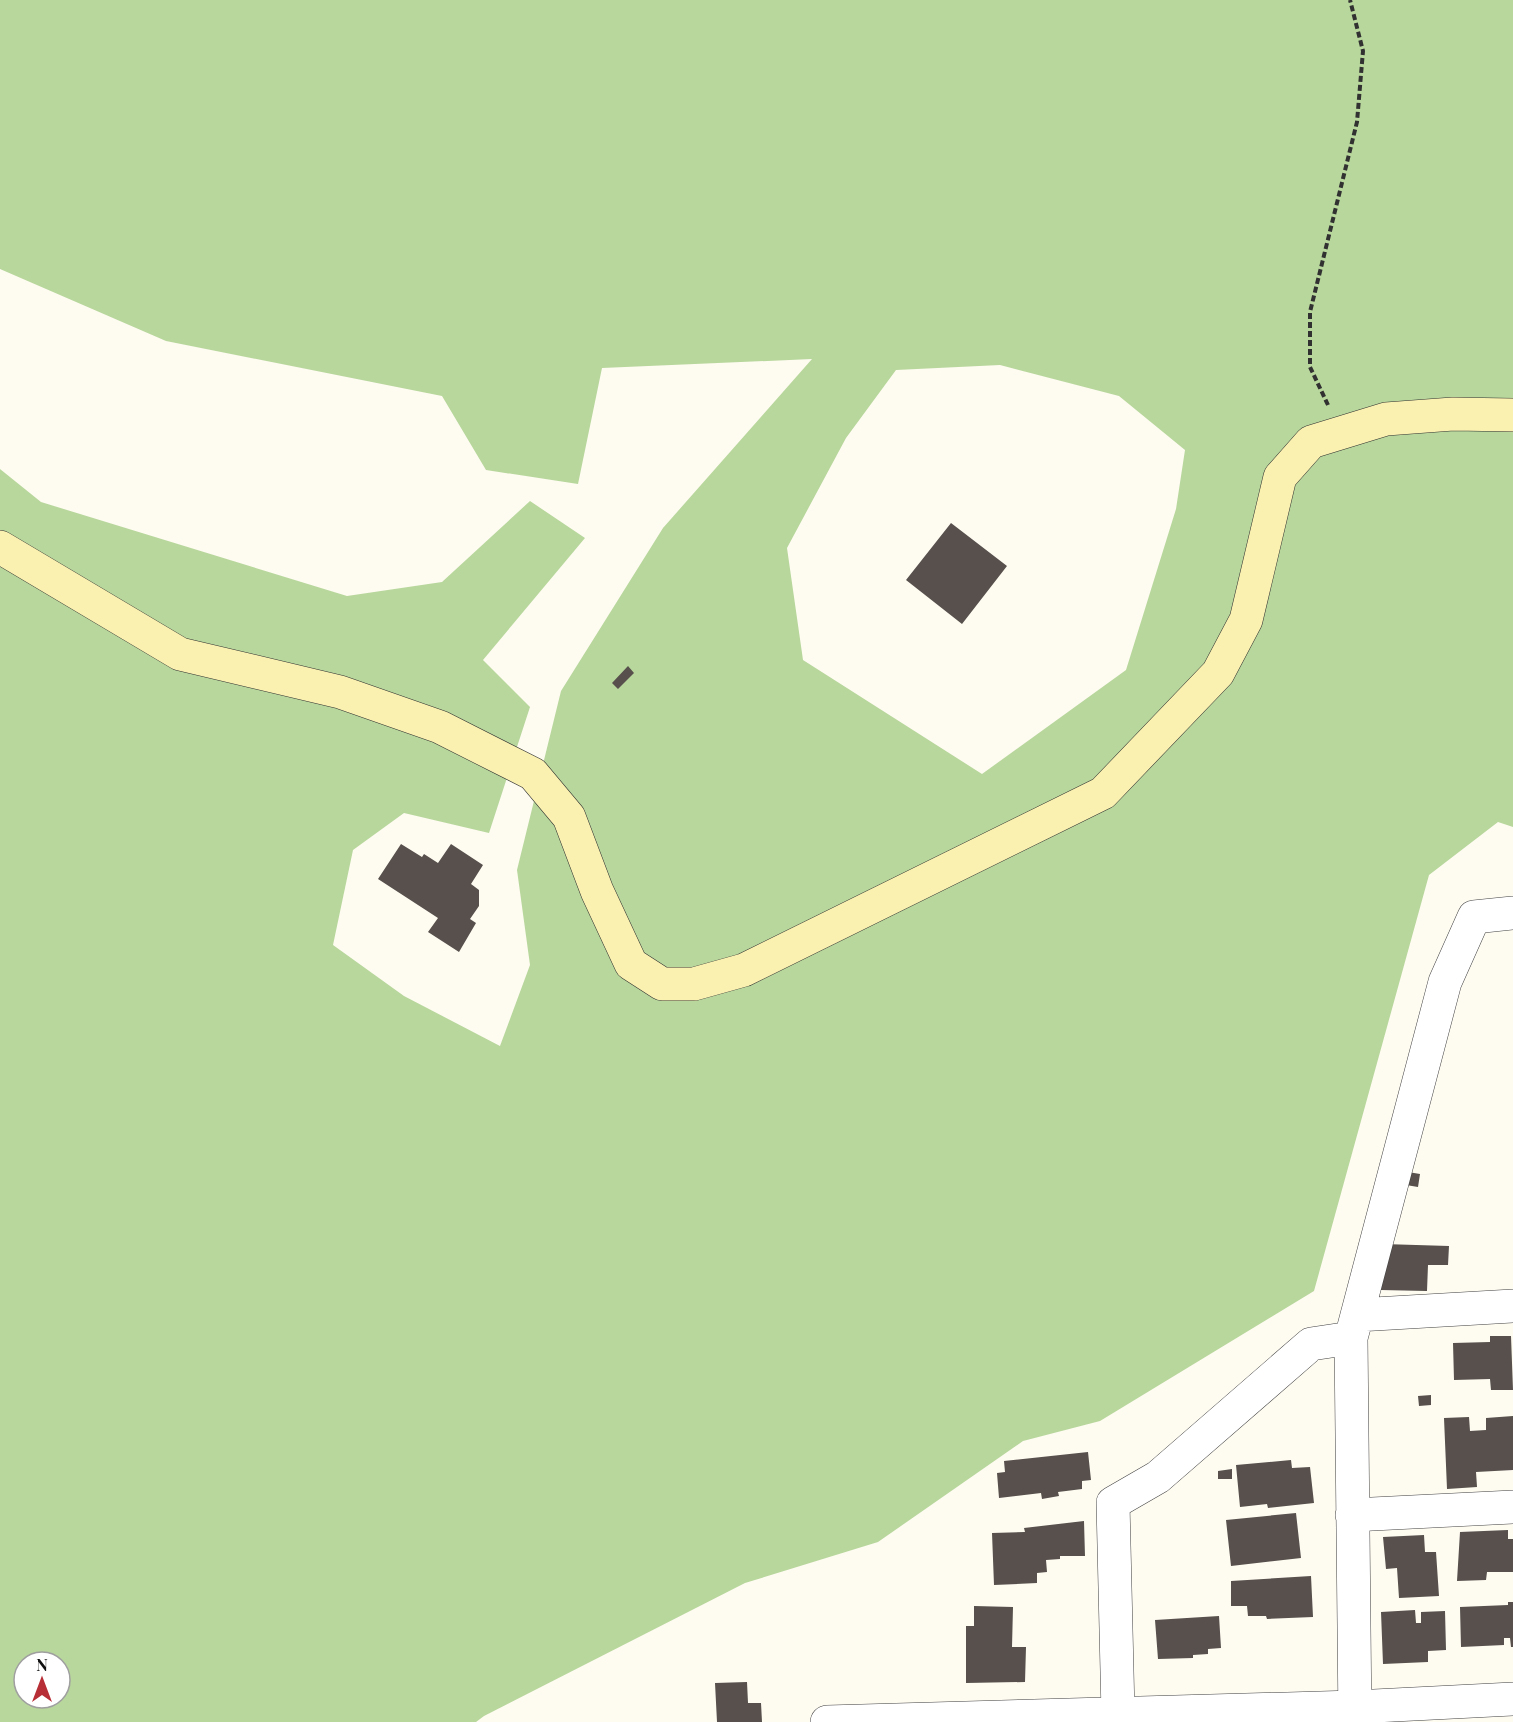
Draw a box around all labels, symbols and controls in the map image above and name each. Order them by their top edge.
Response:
north arrow [12,1650,72,1710]
text: N [36,1654,48,1675]

